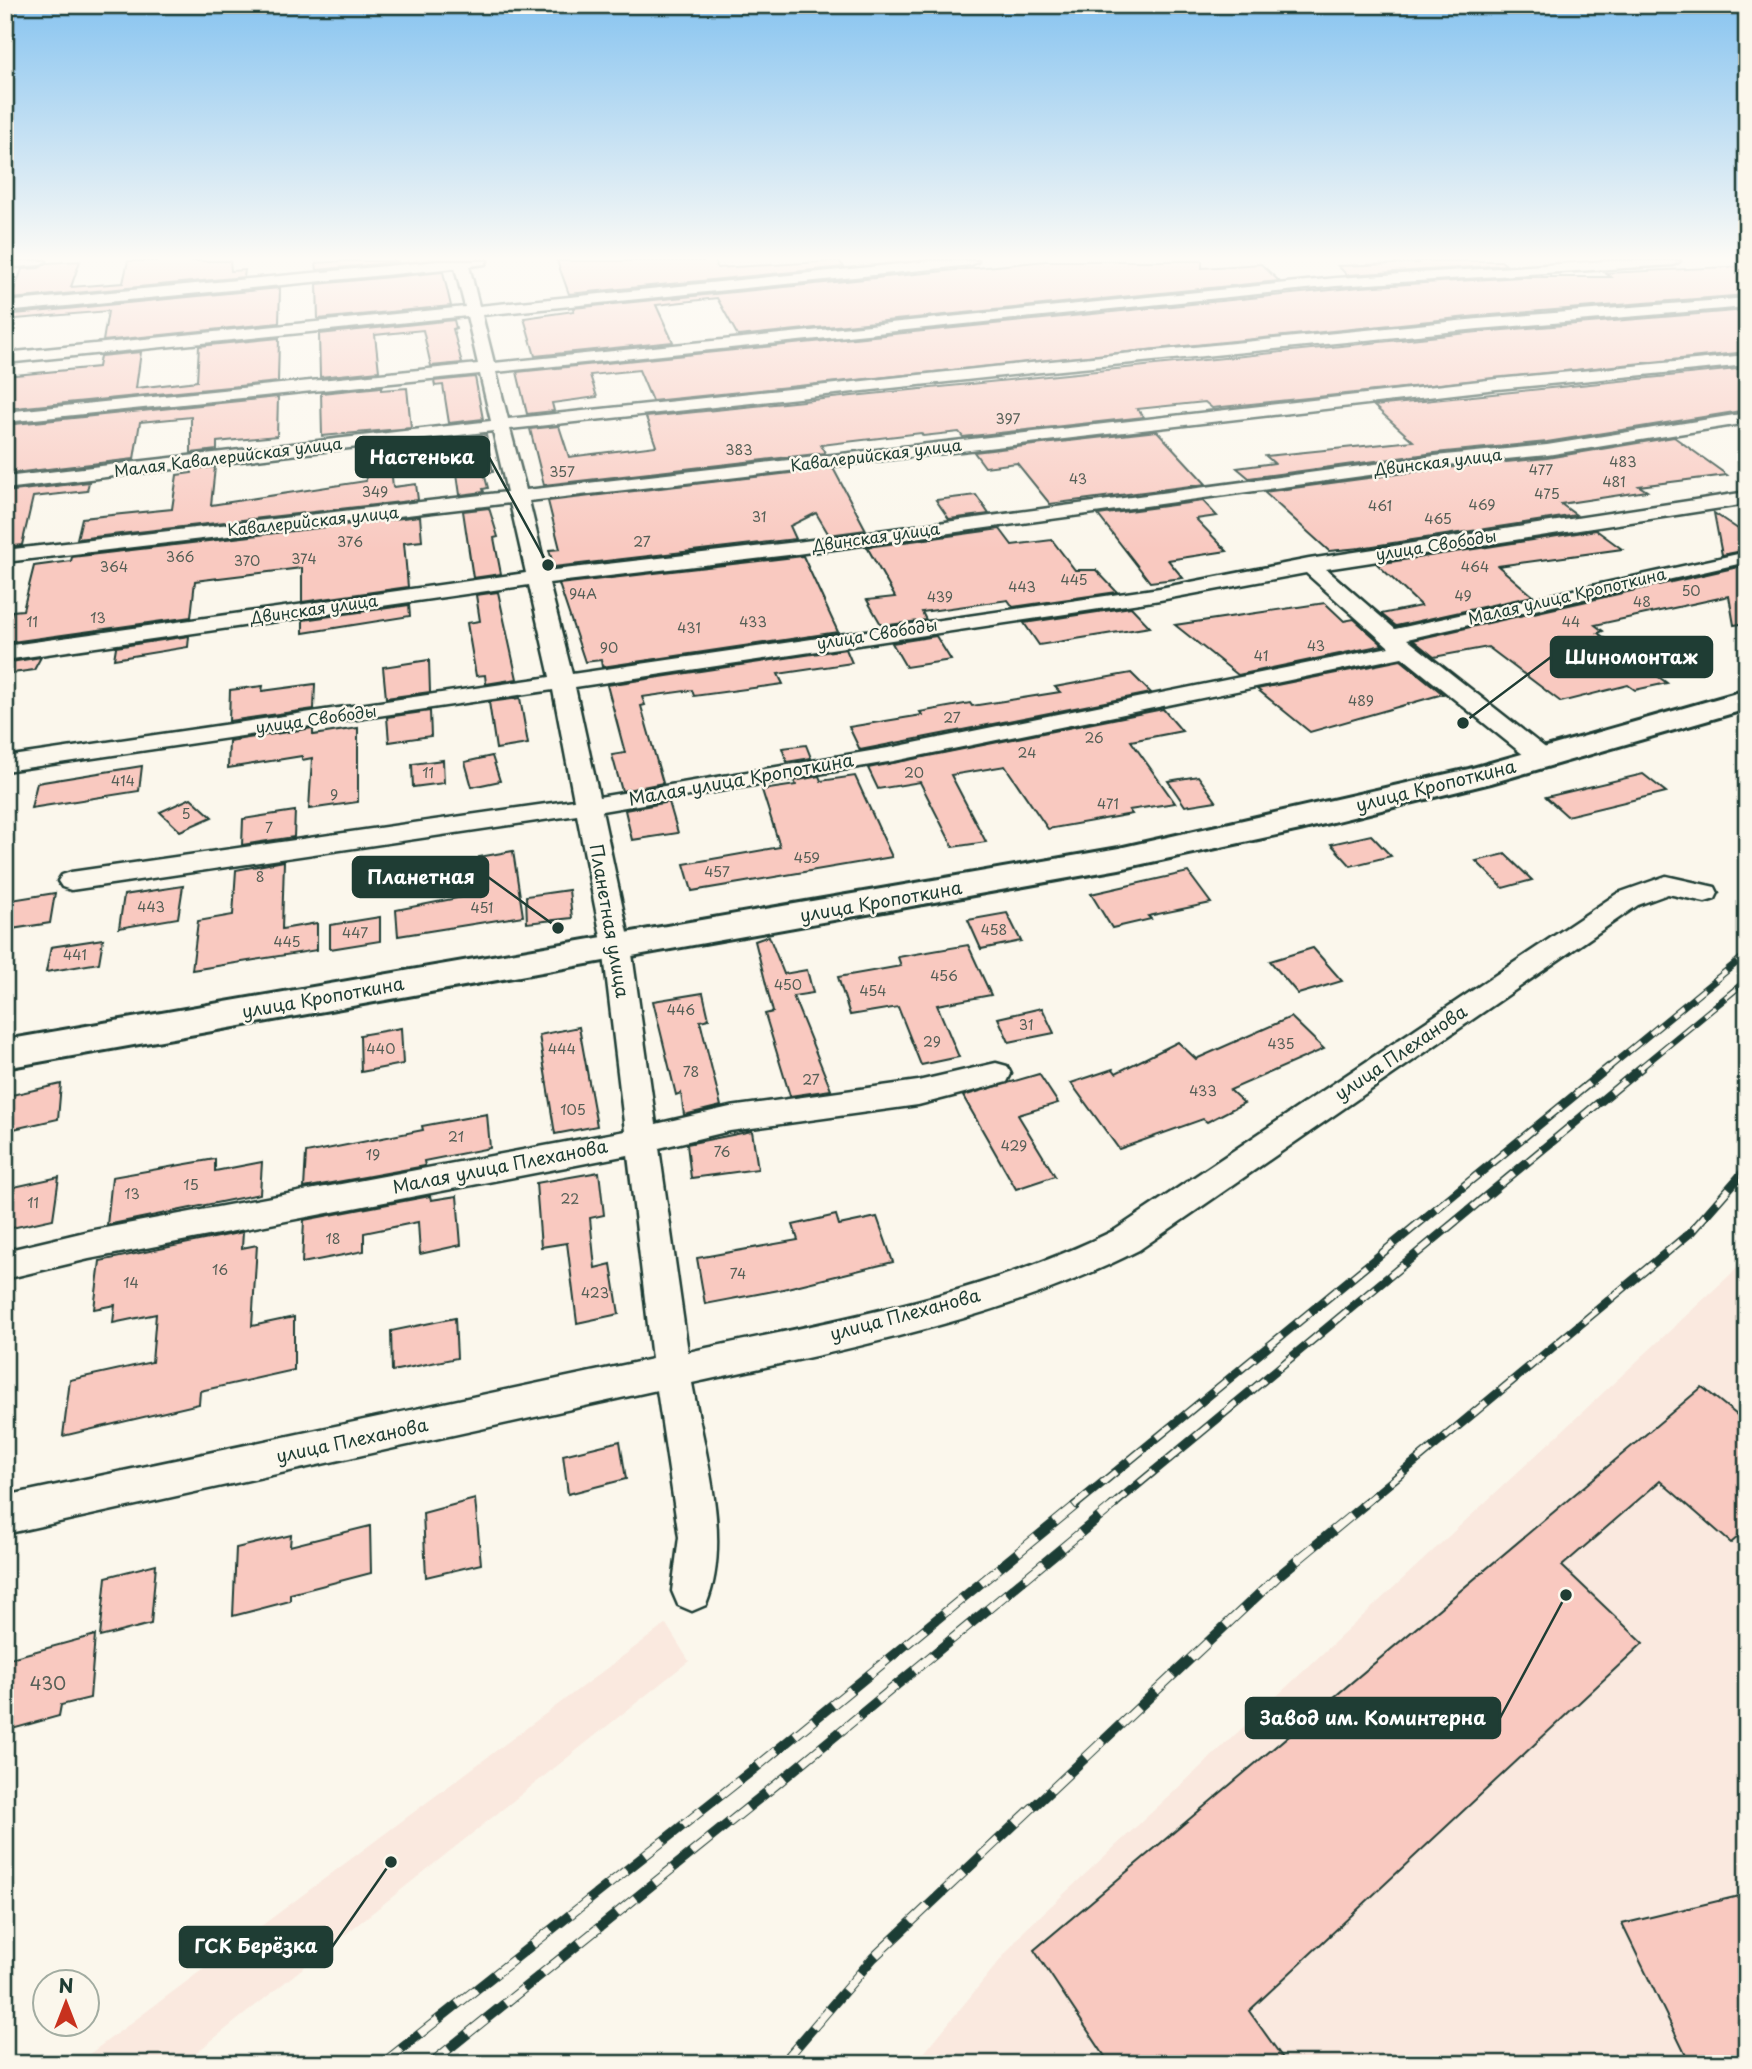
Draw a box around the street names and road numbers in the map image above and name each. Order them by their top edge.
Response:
street label: Малая Кавалерийская улица [112,430,343,482]
street label: Кавалерийская улица [789,432,963,476]
street label: Двинская улица [1372,441,1503,481]
street label: Кавалерийская улица [226,499,400,541]
street label: Двинская улица [810,515,941,557]
street label: улица Свободы [1374,523,1498,565]
street label: Малая улица Кропоткина [1465,561,1668,630]
street label: Двинская улица [248,587,379,629]
street label: улица Свободы [815,612,939,654]
street label: улица Свободы [254,698,378,738]
street label: Малая улица Кропоткина [626,745,856,812]
street label: улица Кропоткина [1353,751,1519,818]
street label: Планетная улица [584,842,637,1000]
street label: улица Кропоткина [798,873,965,928]
street label: улица Кропоткина [240,969,407,1024]
street label: улица Плеханова [1329,997,1472,1106]
street label: Малая улица Плеханова [390,1131,610,1200]
street label: улица Плеханова [826,1280,984,1347]
street label: улица Плеханова [273,1410,431,1469]

